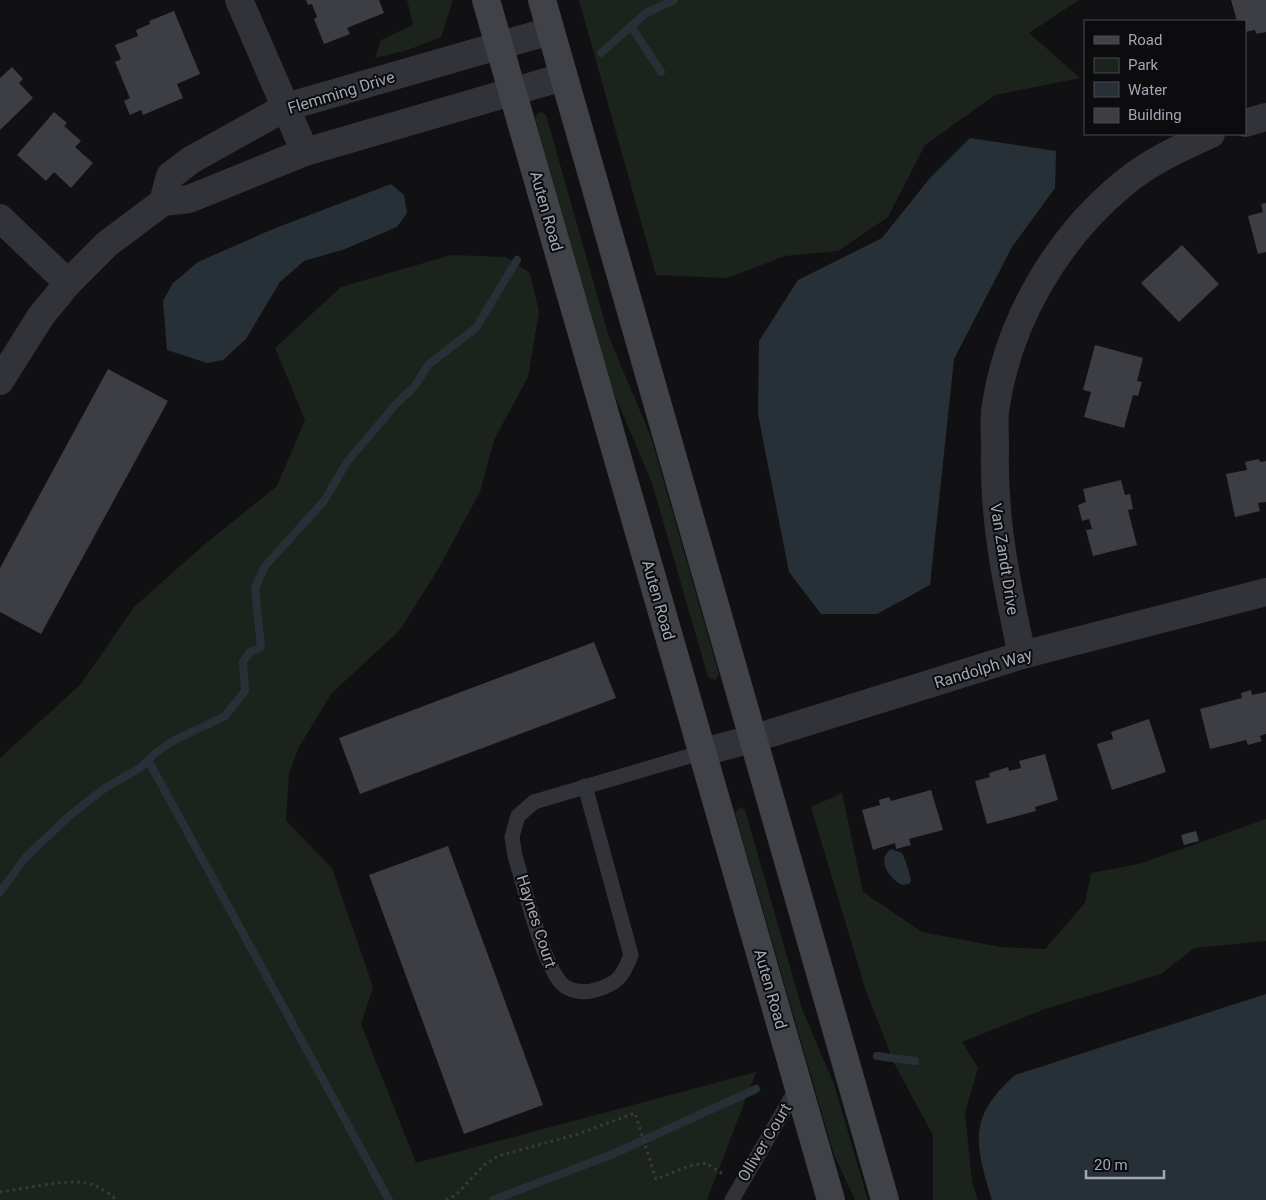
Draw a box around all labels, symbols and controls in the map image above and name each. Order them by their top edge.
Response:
legend [1084,20,1246,135]
text: Road [1128,31,1162,49]
text: Park [1128,56,1159,74]
street label: Flemming Drive [285,67,397,118]
text: Water [1128,81,1167,99]
text: Building [1128,106,1182,124]
street label: Auten Road [526,169,567,253]
street label: Van Zandt Drive [986,502,1023,616]
street label: Auten Road [638,558,679,642]
street label: Randolph Way [932,644,1035,692]
street label: Haynes Court [513,872,560,970]
street label: Auten Road [750,947,791,1031]
street label: Olliver Court [734,1100,795,1185]
scale bar [1086,1148,1164,1180]
text: 20 m [1094,1156,1128,1174]

